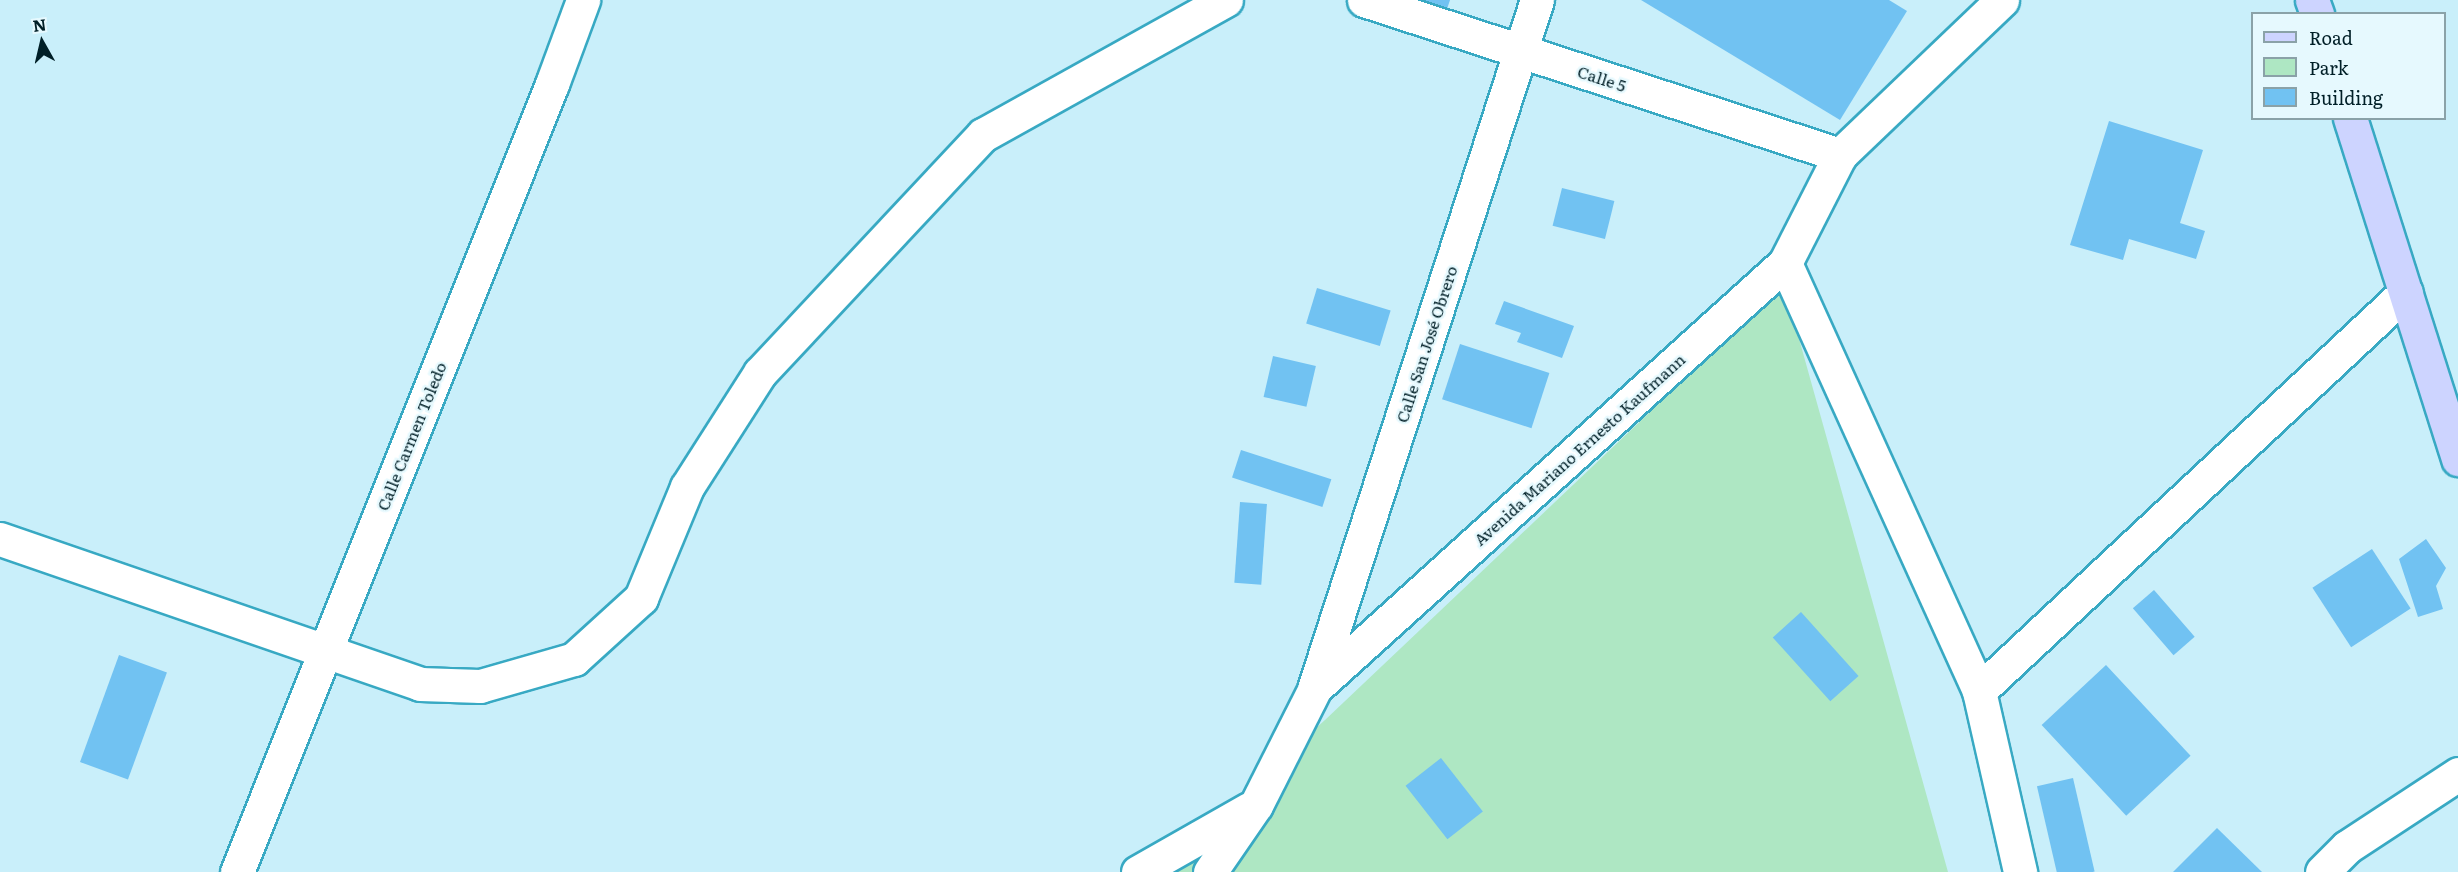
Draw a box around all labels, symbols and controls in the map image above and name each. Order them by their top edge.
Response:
text: N [31,11,48,37]
north arrow [12,12,72,72]
legend [2251,12,2446,120]
text: Road [2309,24,2353,51]
text: Park [2309,54,2348,81]
street label: Calle 5 [1575,61,1629,95]
text: Building [2309,84,2383,111]
street label: Calle San José Obrero [1392,263,1460,425]
street label: Avenida Mariano Ernesto Kaufmann [1469,349,1689,549]
street label: Calle Carmen Toledo [372,359,450,513]

